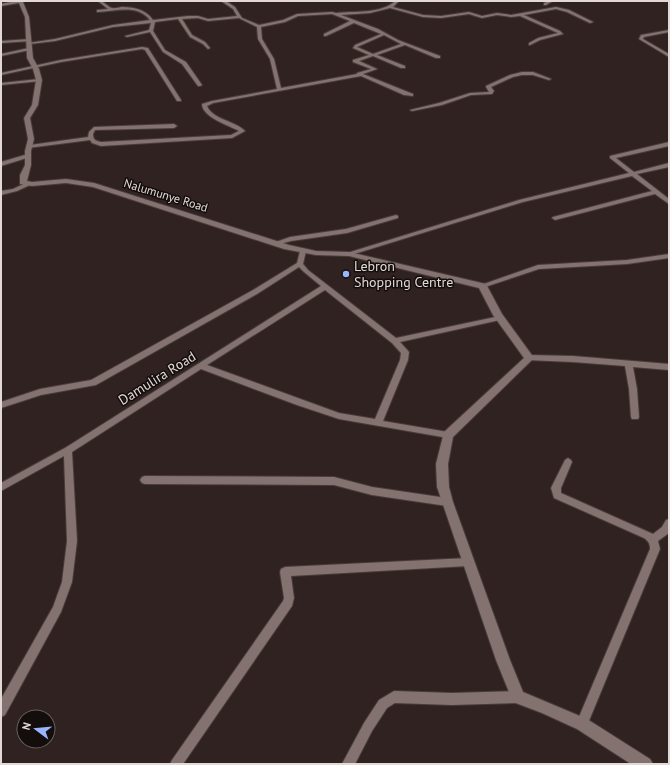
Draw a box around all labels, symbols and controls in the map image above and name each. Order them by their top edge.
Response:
street label: Nalumunye Road [122,175,210,215]
place label: Lebron Shopping Centre [354,257,453,291]
marker: Lebron Shopping Centre [341,269,351,279]
street label: Damulira Road [115,347,199,409]
north arrow [16,709,56,749]
text: N [19,721,34,732]

